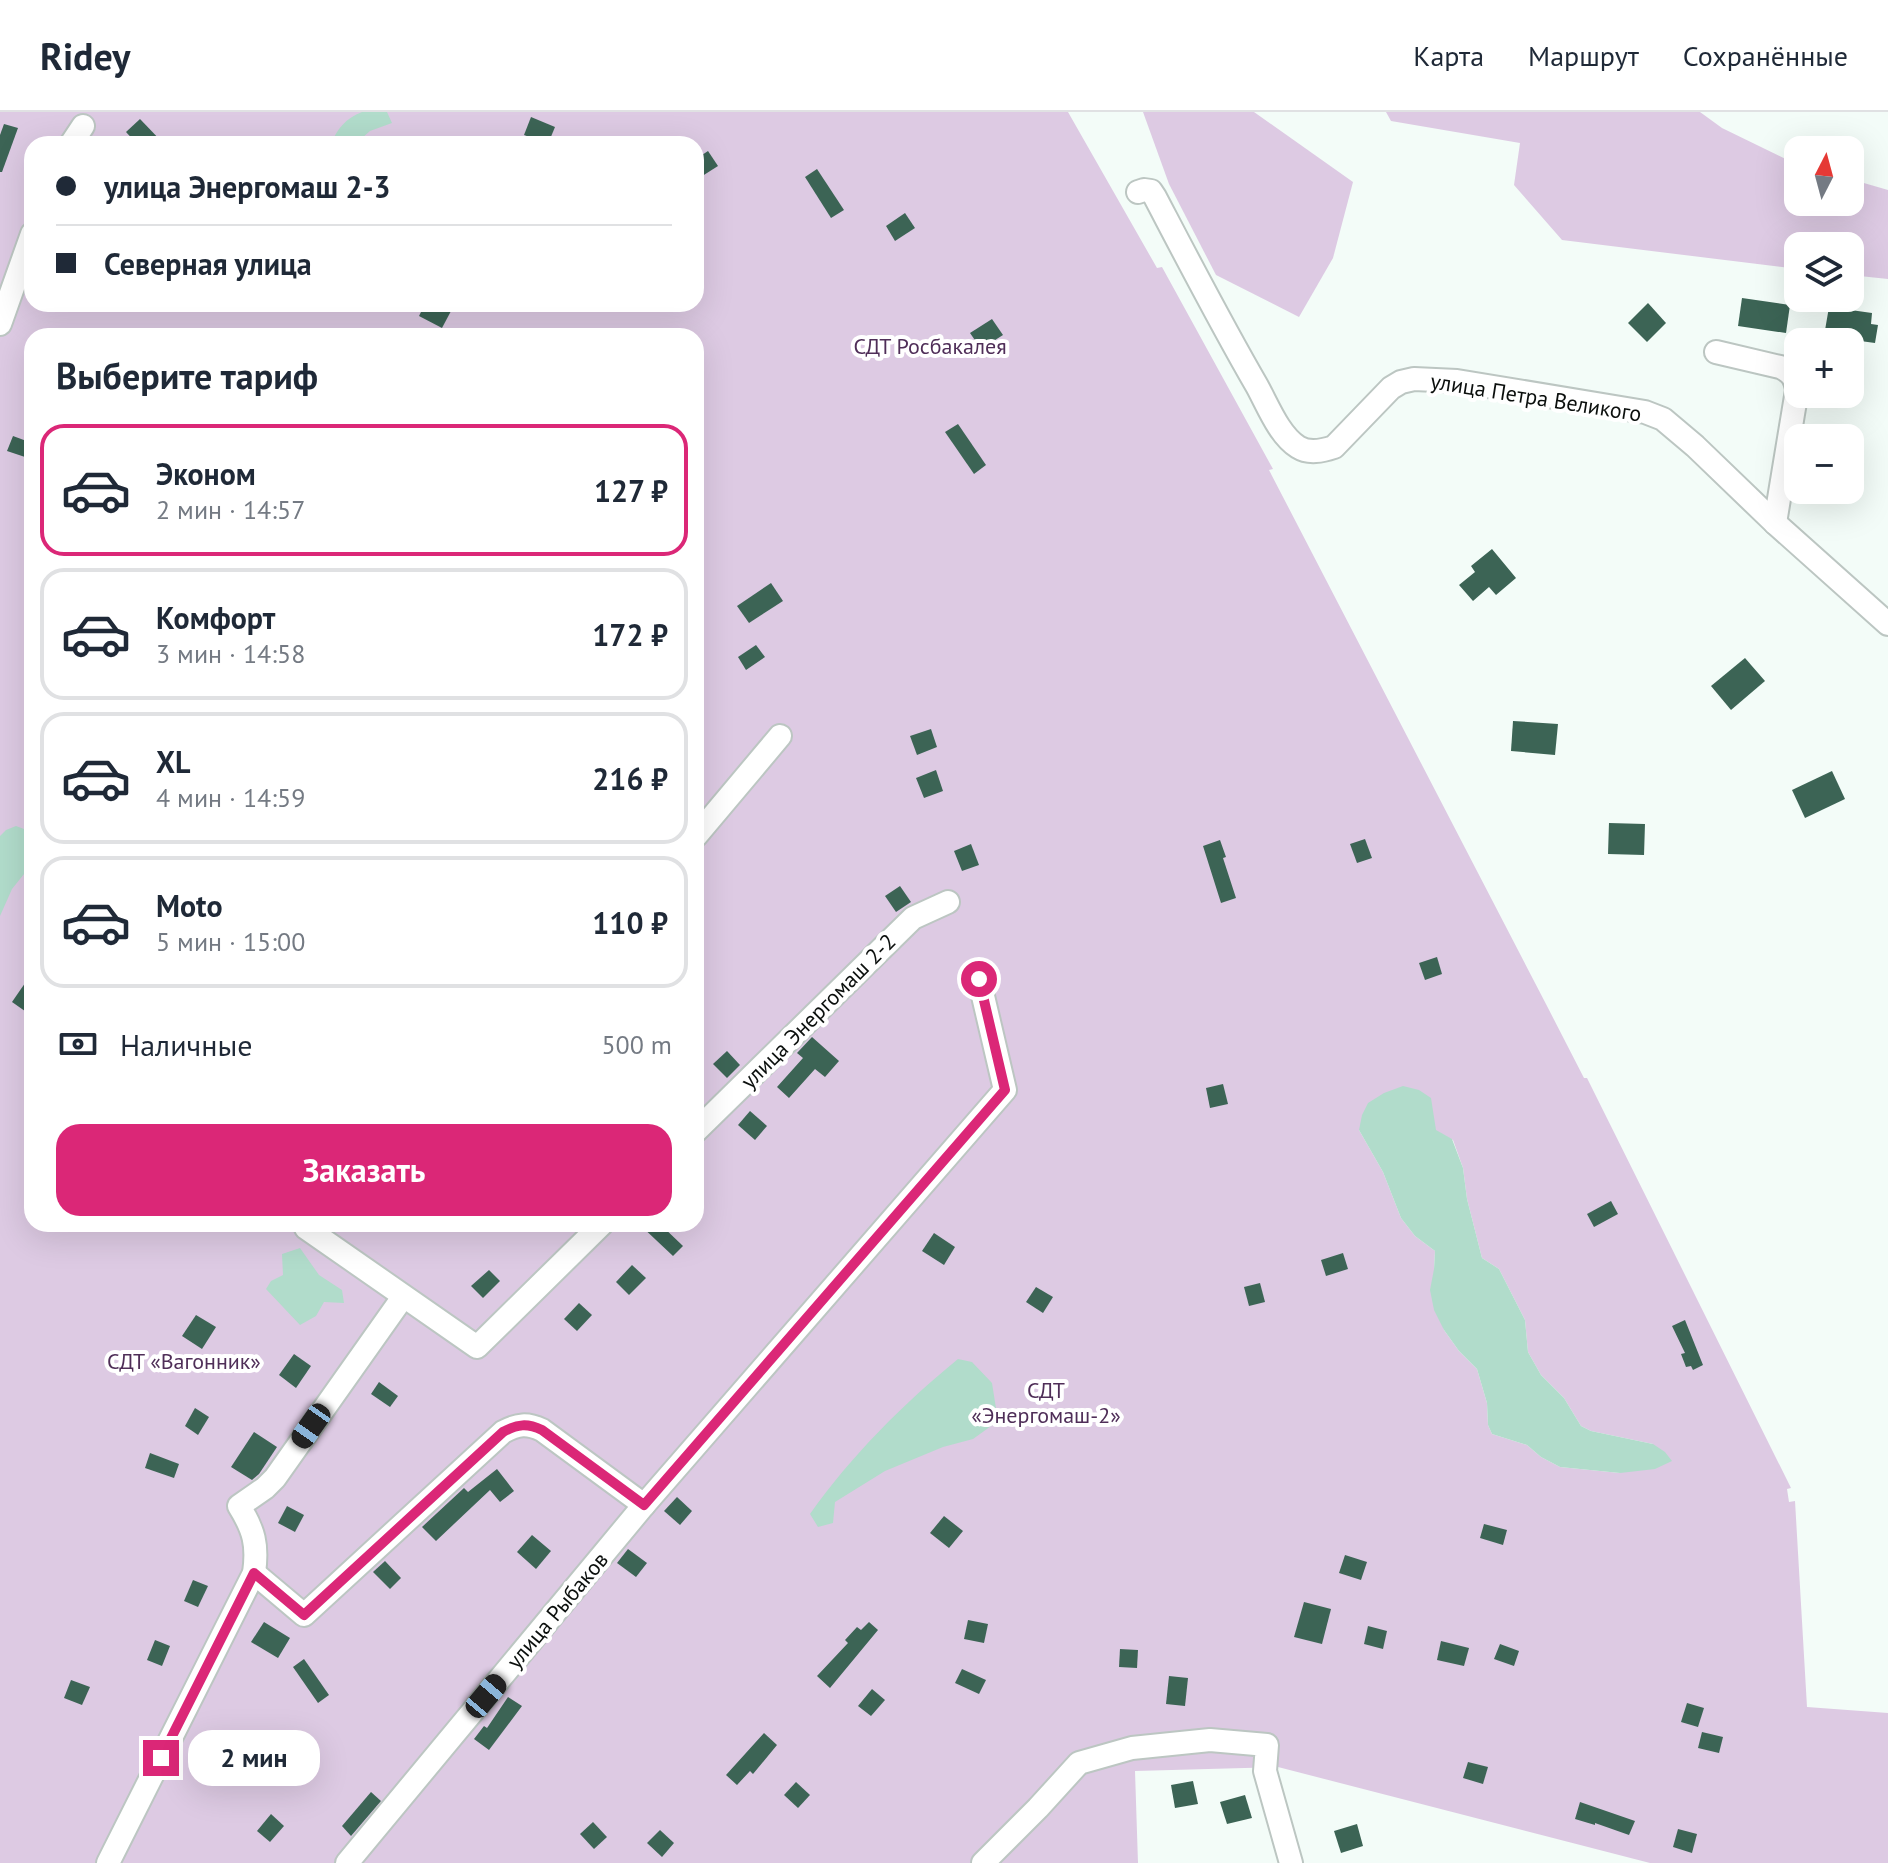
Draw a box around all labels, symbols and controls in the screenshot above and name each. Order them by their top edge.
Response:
text: Ridey [40,31,131,80]
text: Карта [1413,37,1484,74]
text: Маршрут [1528,37,1639,74]
text: Сохранённые [1683,37,1848,74]
north arrow [1784,136,1864,216]
map controls [1784,136,1864,504]
text: улица Энергомаш 2-3 [104,167,390,206]
button: layers [1784,232,1864,312]
text: Северная улица [104,244,312,283]
button: + [1784,328,1864,408]
park label: СДТ Росбакалея [853,332,1007,360]
text: Выберите тариф [56,352,318,399]
street label: улица Петра Великого [1429,366,1643,428]
button: − [1784,424,1864,504]
icon: car [60,454,132,526]
text: Эконом [156,454,256,493]
text: 127 ₽ [594,471,668,510]
text: 2 мин · 14:57 [156,493,305,526]
icon: car [60,598,132,670]
text: Комфорт [156,598,275,637]
text: 172 ₽ [592,615,668,654]
text: 3 мин · 14:58 [156,637,305,670]
icon: car [60,742,132,814]
text: XL [156,742,190,781]
text: 216 ₽ [592,759,668,798]
text: 4 мин · 14:59 [156,781,305,814]
icon: car [60,886,132,958]
text: Moto [156,886,223,925]
text: 110 ₽ [592,903,668,942]
text: 5 мин · 15:00 [156,925,305,958]
street label: улица Энергомаш 2-2 [735,928,901,1094]
route start [961,961,997,997]
icon: cash [56,1022,100,1066]
text: Наличные [120,1025,252,1064]
text: 500 m [601,1028,672,1061]
button: Заказать [56,1124,672,1216]
park label: СДТ «Вагонник» [107,1347,261,1375]
park label: СДТ «Энергомаш-2» [971,1376,1121,1429]
car [287,1399,335,1453]
street label: улица Рыбаков [500,1546,614,1674]
car [461,1670,511,1722]
callout: 2 мин [189,1730,321,1786]
route end [143,1740,179,1776]
text: 2 мин [221,1741,287,1774]

